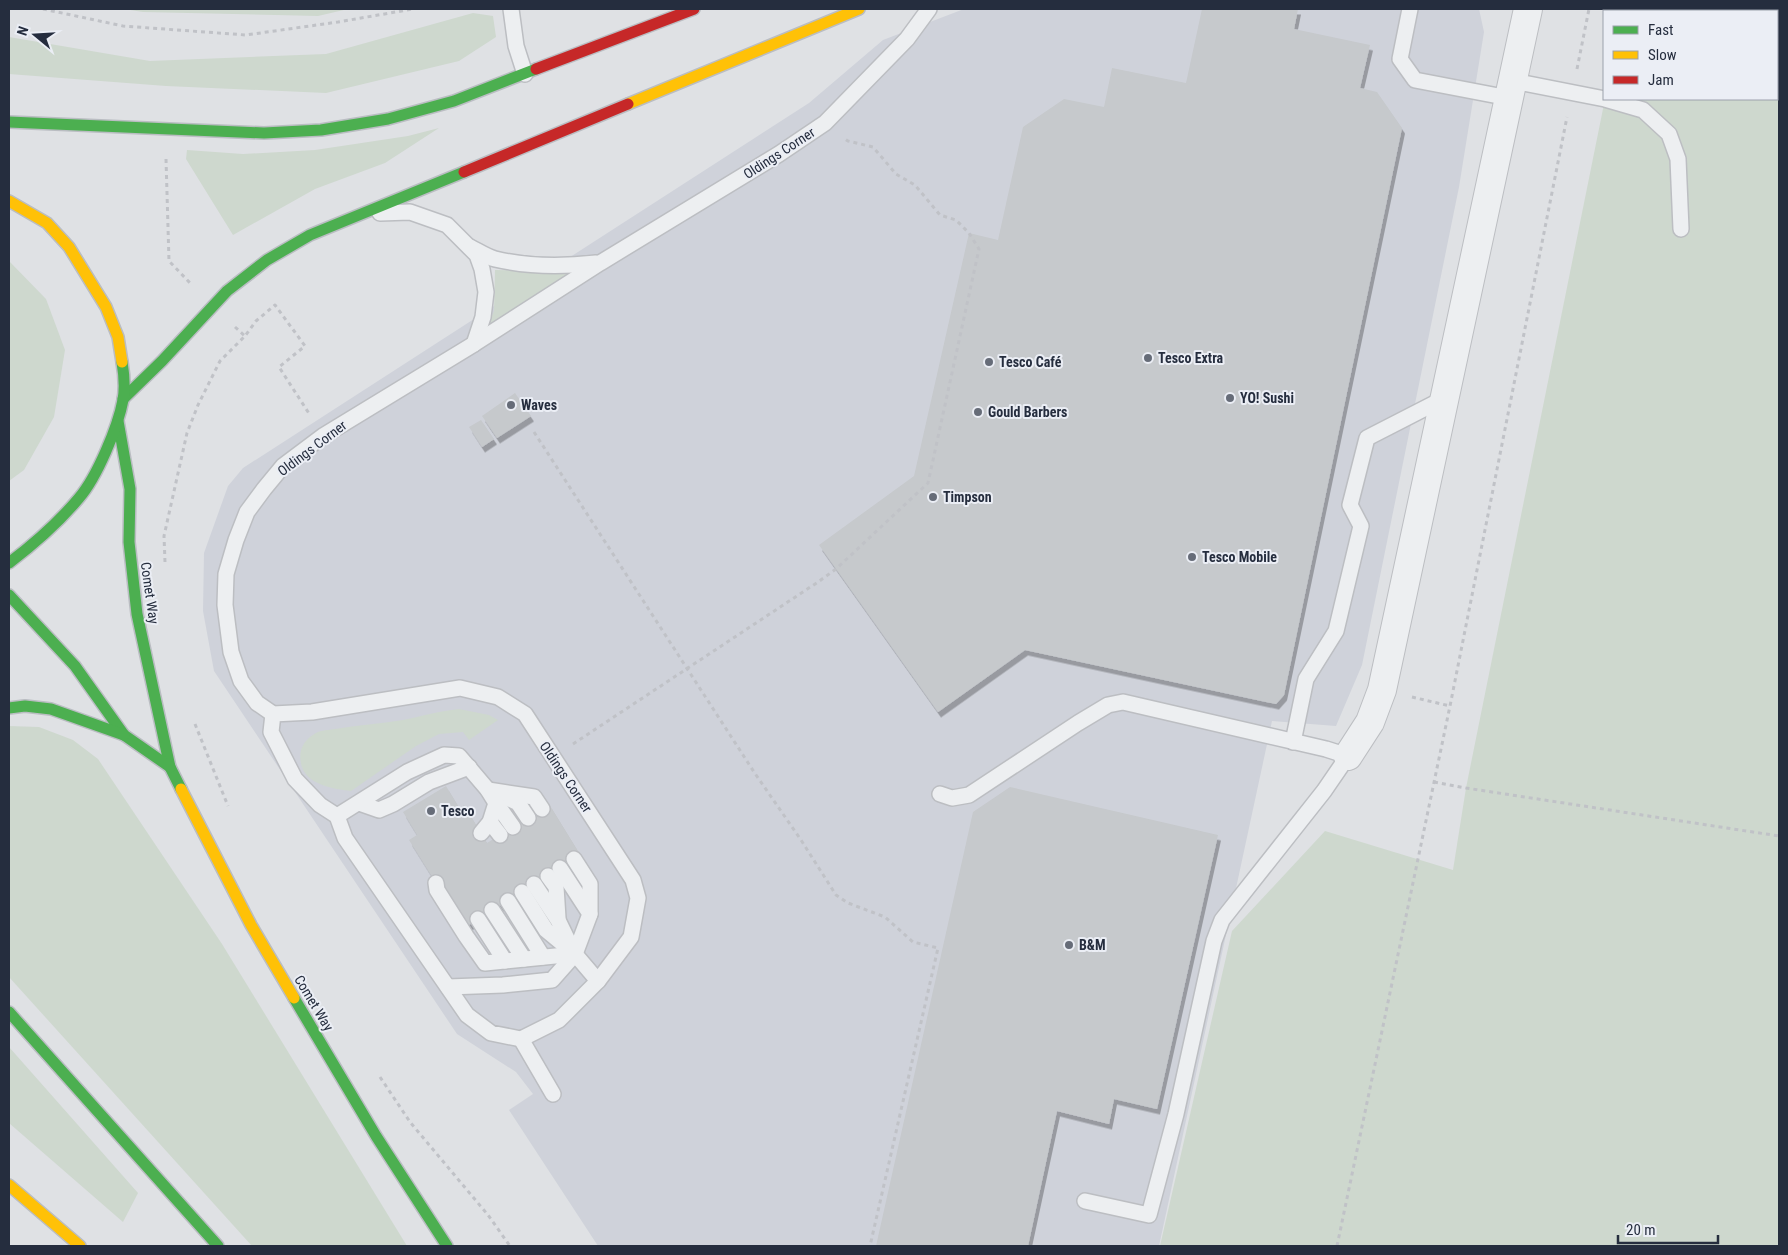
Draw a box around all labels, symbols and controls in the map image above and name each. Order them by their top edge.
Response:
north arrow [10,10,60,60]
legend [1603,10,1778,100]
text: Fast [1648,21,1673,39]
text: N [14,24,32,38]
text: Slow [1648,46,1677,64]
text: Jam [1648,71,1674,89]
street label: Oldings Corner [740,124,818,182]
place label: Tesco Extra [1158,350,1224,366]
marker: Tesco Extra [1142,352,1154,364]
place label: Tesco Café [999,354,1062,370]
marker: Tesco Café [983,356,995,368]
place label: YO! Sushi [1240,390,1294,406]
marker: YO! Sushi [1224,392,1236,404]
place label: Waves [521,397,557,413]
marker: Waves [505,399,517,411]
place label: Gould Barbers [988,404,1067,420]
marker: Gould Barbers [972,406,984,418]
street label: Oldings Corner [274,417,350,479]
place label: Timpson [943,489,992,505]
marker: Timpson [927,491,939,503]
place label: Tesco Mobile [1202,549,1277,565]
marker: Tesco Mobile [1186,551,1198,563]
street label: Comet Way [138,561,162,625]
street label: Oldings Corner [536,739,596,815]
place label: Tesco [441,803,474,819]
marker: Tesco [425,805,437,817]
place label: B&M [1079,937,1106,953]
marker: B&M [1063,939,1075,951]
street label: Comet Way [291,972,337,1034]
scale bar [1618,1212,1718,1244]
text: 20 m [1626,1221,1656,1239]

